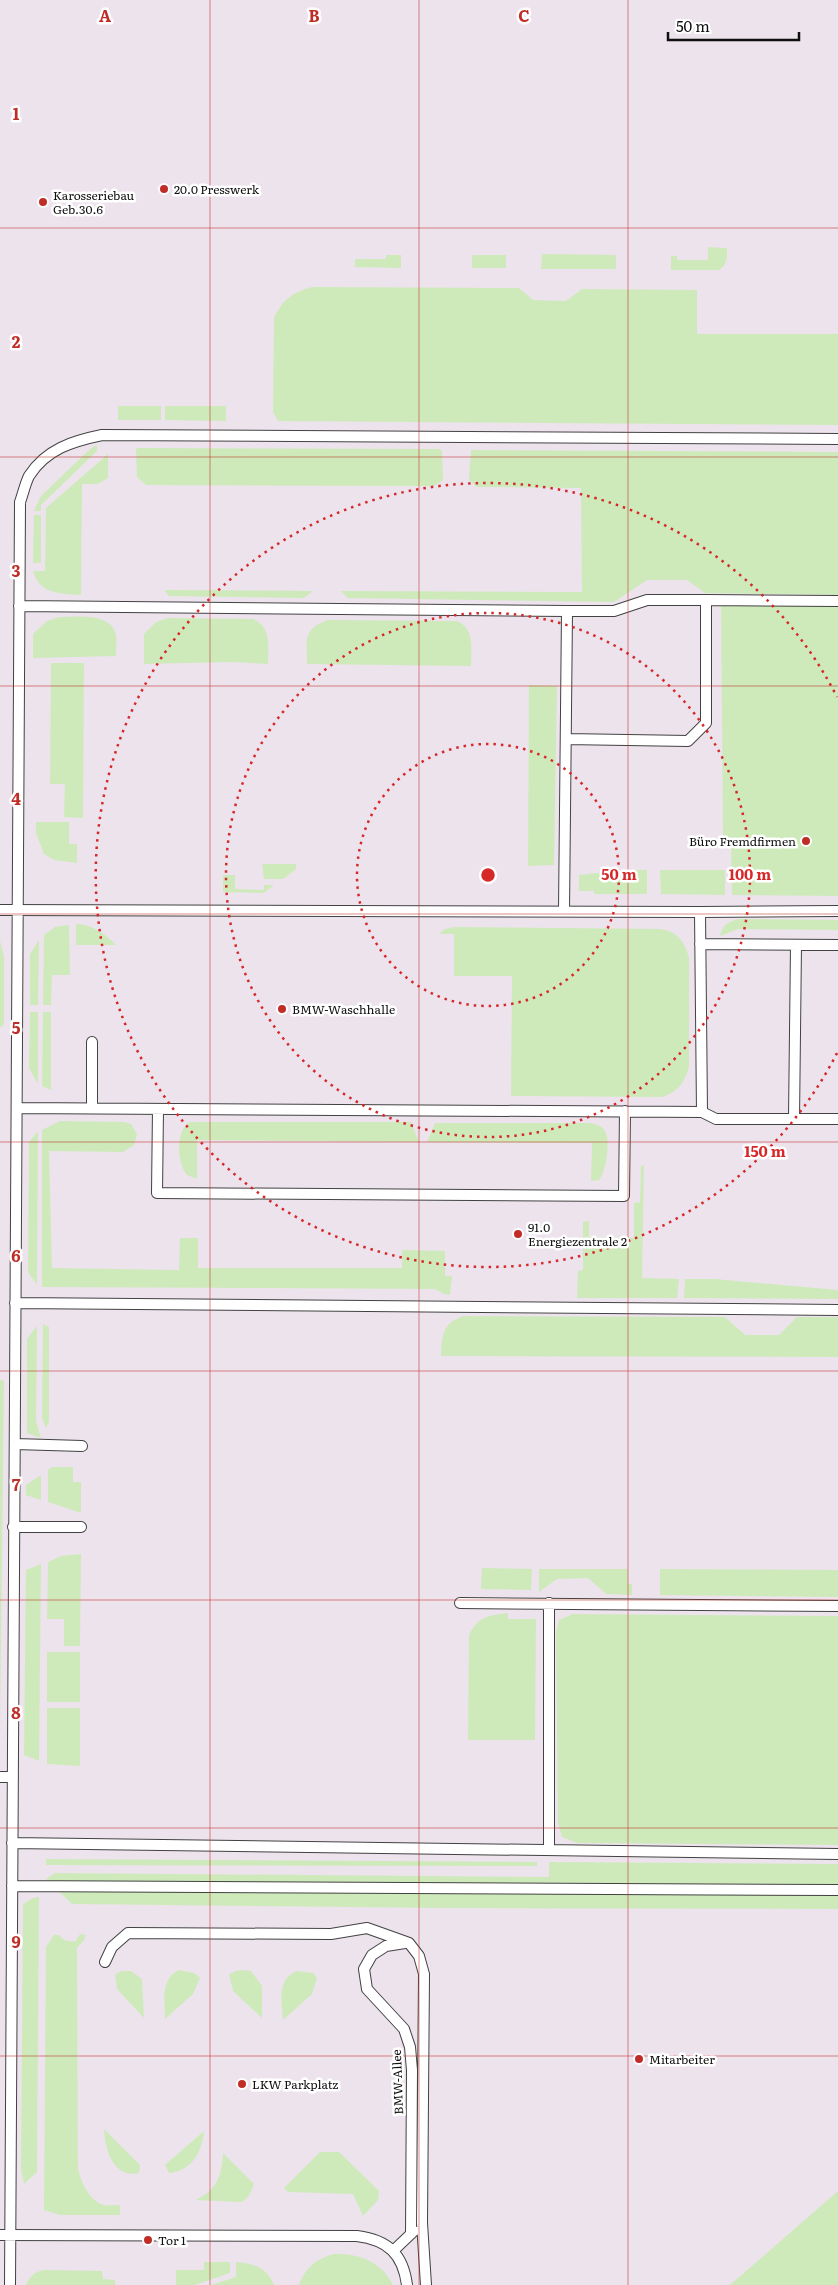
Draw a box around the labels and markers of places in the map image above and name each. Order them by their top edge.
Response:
place label: 20.0 Presswerk [174,180,260,198]
marker: 20.0 Presswerk [158,183,170,195]
place label: Karosseriebau Geb.30.6 [53,186,135,218]
marker: Karosseriebau Geb.30.6 [37,196,49,208]
place label: Büro Fremdfirmen [689,832,796,850]
marker: Büro Fremdfirmen [800,835,812,847]
centre of rings [479,866,497,884]
place label: BMW-Waschhalle [292,1000,395,1018]
marker: BMW-Waschhalle [276,1003,288,1015]
place label: 91.0 Energiezentrale 2 [528,1218,627,1250]
marker: 91.0 Energiezentrale 2 [512,1228,524,1240]
place label: Mitarbeiter [649,2050,715,2068]
marker: Mitarbeiter [633,2053,645,2065]
place label: LKW Parkplatz [252,2075,339,2093]
marker: LKW Parkplatz [236,2078,248,2090]
place label: Tor 1 [158,2231,186,2249]
marker: Tor 1 [142,2234,154,2246]

